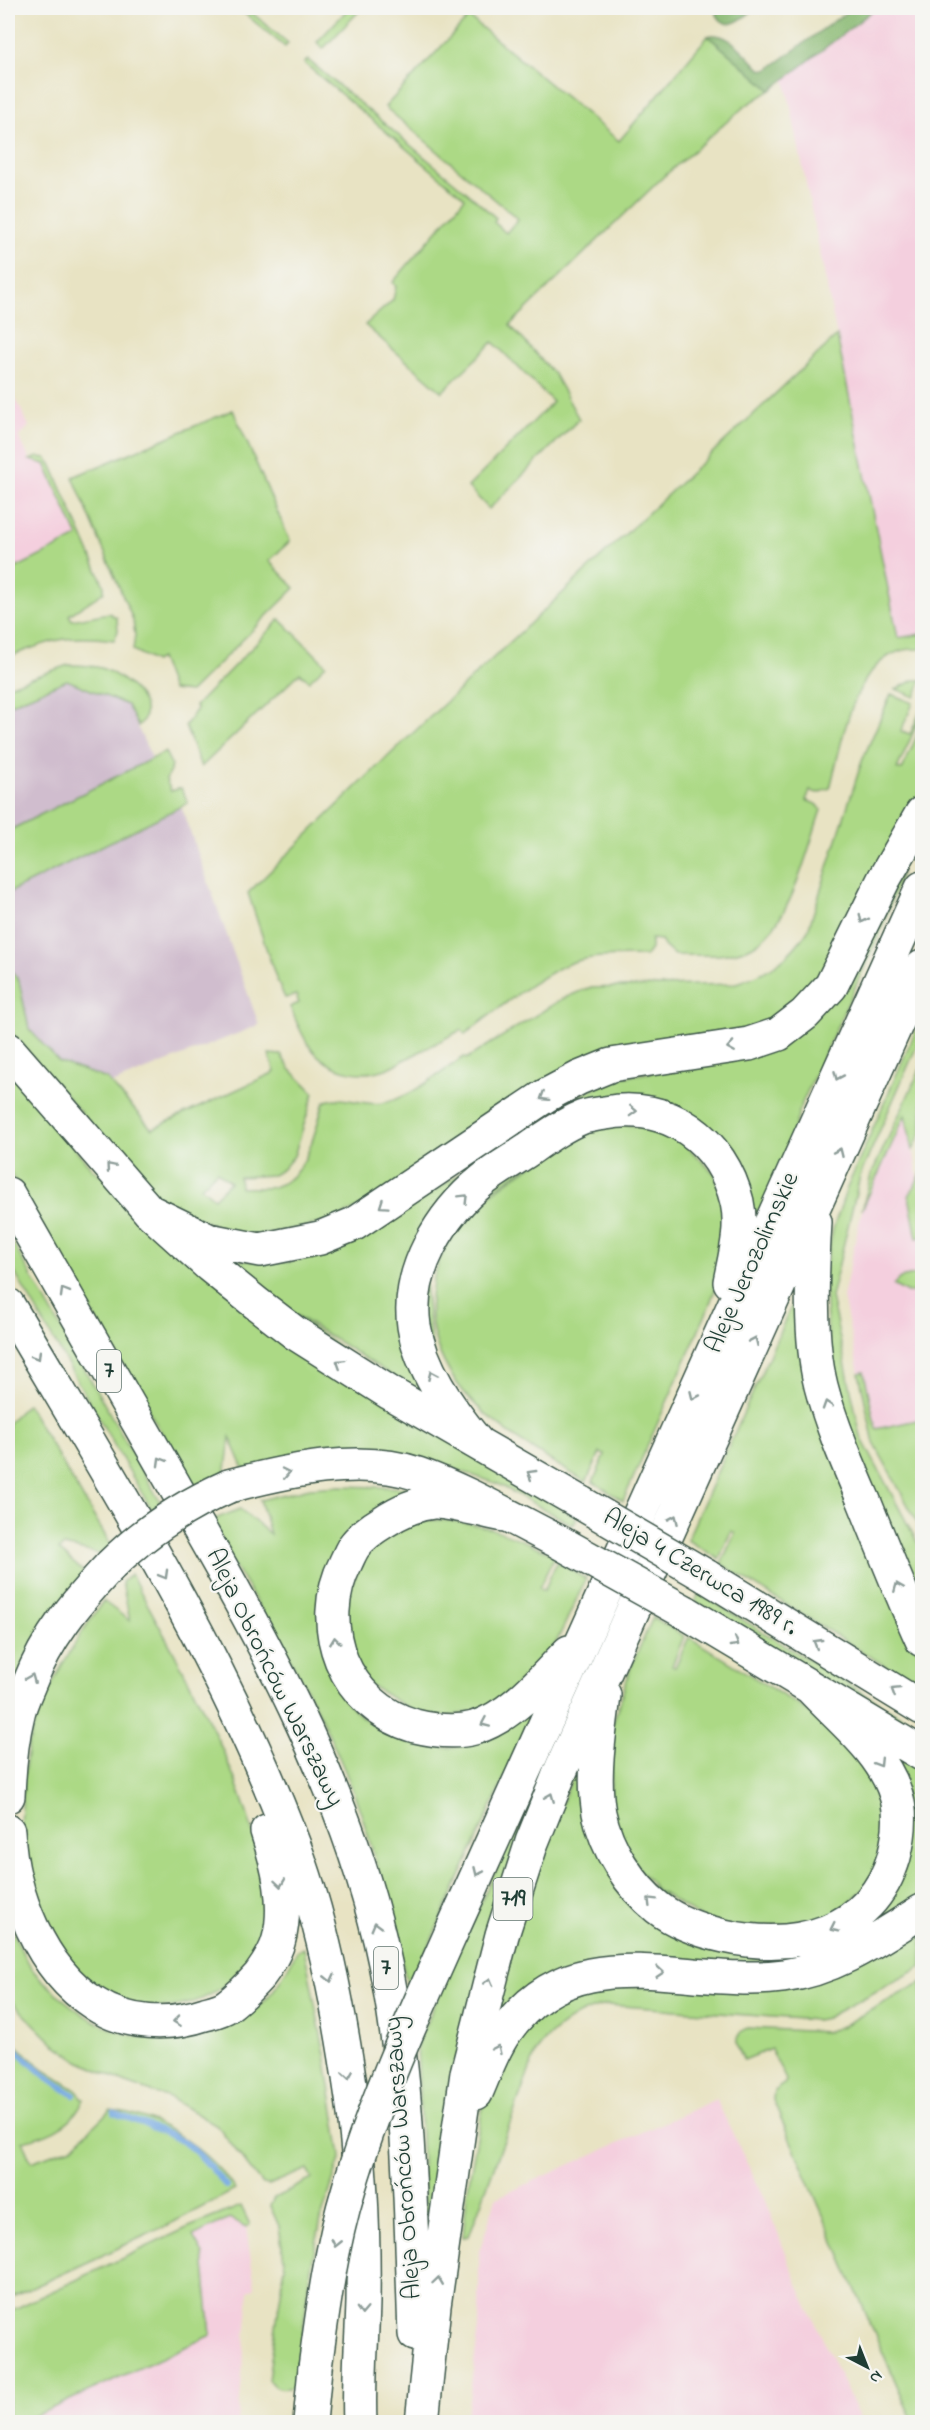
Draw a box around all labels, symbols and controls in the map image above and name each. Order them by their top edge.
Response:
one-way arrow [858,913,870,924]
one-way arrow [726,1040,736,1053]
one-way arrow [833,1070,845,1081]
one-way arrow [540,1089,550,1101]
one-way arrow [629,1105,638,1117]
one-way arrow [832,1148,844,1159]
one-way arrow [106,1163,117,1174]
street label: Aleje Jerozolimskie [696,1166,810,1360]
one-way arrow [458,1194,468,1205]
one-way arrow [378,1198,389,1209]
one-way arrow [60,1288,71,1299]
one-way arrow [747,1337,759,1348]
one-way arrow [30,1350,42,1360]
road number: 7 [97,1350,121,1392]
one-way arrow [336,1359,347,1370]
one-way arrow [427,1370,439,1381]
one-way arrow [689,1390,701,1401]
one-way arrow [822,1400,835,1411]
one-way arrow [157,1457,168,1468]
one-way arrow [281,1467,291,1480]
one-way arrow [527,1469,537,1481]
street label: Aleja 4 Czerwca 1989 r. [595,1499,805,1647]
one-way arrow [667,1514,679,1525]
street label: Aleja Obrońców Warszawy [195,1542,353,1814]
one-way arrow [157,1569,168,1579]
one-way arrow [893,1582,905,1593]
one-way arrow [729,1635,739,1647]
one-way arrow [329,1636,342,1645]
one-way arrow [813,1639,823,1650]
one-way arrow [24,1673,36,1684]
one-way arrow [891,1686,901,1698]
one-way arrow [480,1716,491,1728]
one-way arrow [872,1757,884,1767]
one-way arrow [543,1792,555,1803]
one-way arrow [474,1865,486,1876]
road number: 719 [494,1878,532,1920]
one-way arrow [273,1879,285,1888]
one-way arrow [648,1897,659,1908]
one-way arrow [829,1920,840,1932]
one-way arrow [371,1921,383,1932]
road number: 7 [374,1947,398,1989]
one-way arrow [656,1965,665,1978]
one-way arrow [323,1972,336,1982]
one-way arrow [482,1977,494,1988]
one-way arrow [172,2014,182,2026]
street label: Aleja Obrońców Warszawy [375,2015,433,2301]
one-way arrow [489,2045,501,2056]
one-way arrow [341,2069,354,2079]
one-way arrow [330,2237,343,2247]
one-way arrow [431,2276,443,2286]
one-way arrow [356,2306,369,2315]
north arrow [837,2337,897,2397]
text: N [864,2364,888,2389]

